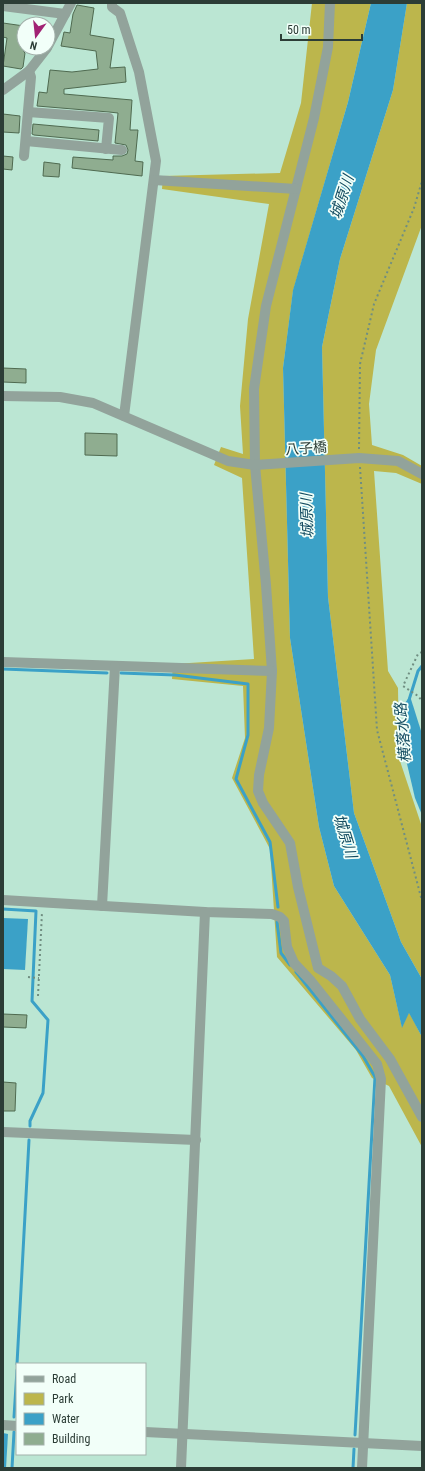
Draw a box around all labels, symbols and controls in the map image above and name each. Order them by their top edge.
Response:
north arrow [16,16,56,56]
scale bar [281,16,362,42]
text: 50 m [287,23,311,37]
text: N [28,38,38,52]
water label: 城原川 [326,171,358,221]
street label: 八子橋 [284,439,328,457]
water label: 城原川 [297,491,317,539]
water label: 横落水路 [391,700,415,764]
water label: 城原川 [330,812,361,862]
legend [16,1363,146,1455]
text: Road [52,1372,76,1386]
text: Park [52,1392,74,1406]
text: Water [52,1412,80,1426]
text: Building [52,1432,90,1446]

